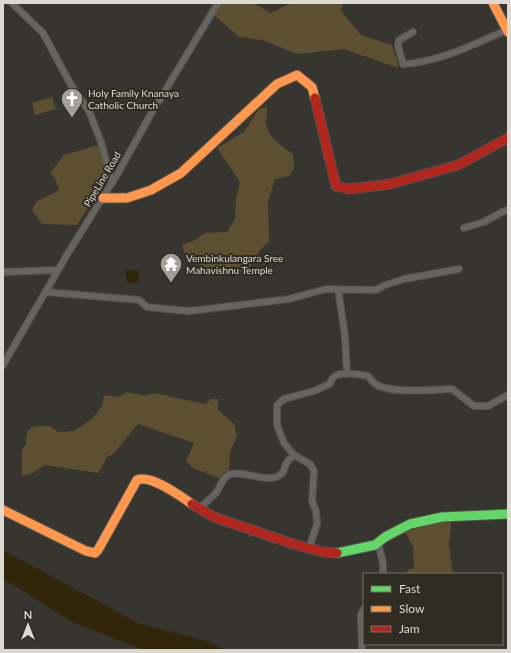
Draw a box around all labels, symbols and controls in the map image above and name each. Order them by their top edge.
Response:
church icon: Holy Family Knanaya Catholic Church [59,86,85,119]
place label: Holy Family Knanaya Catholic Church [88,87,179,111]
street label: PipeLine Road [81,149,123,209]
temple icon: Vembinkulangara Sree Mahavishnu Temple [158,251,184,284]
place label: Vembinkulangara Sree Mahavishnu Temple [186,252,283,276]
legend [363,573,503,645]
text: Fast [399,581,421,596]
text: Slow [399,601,425,616]
north arrow [8,605,48,645]
text: N [24,608,32,621]
text: Jam [399,621,420,636]

